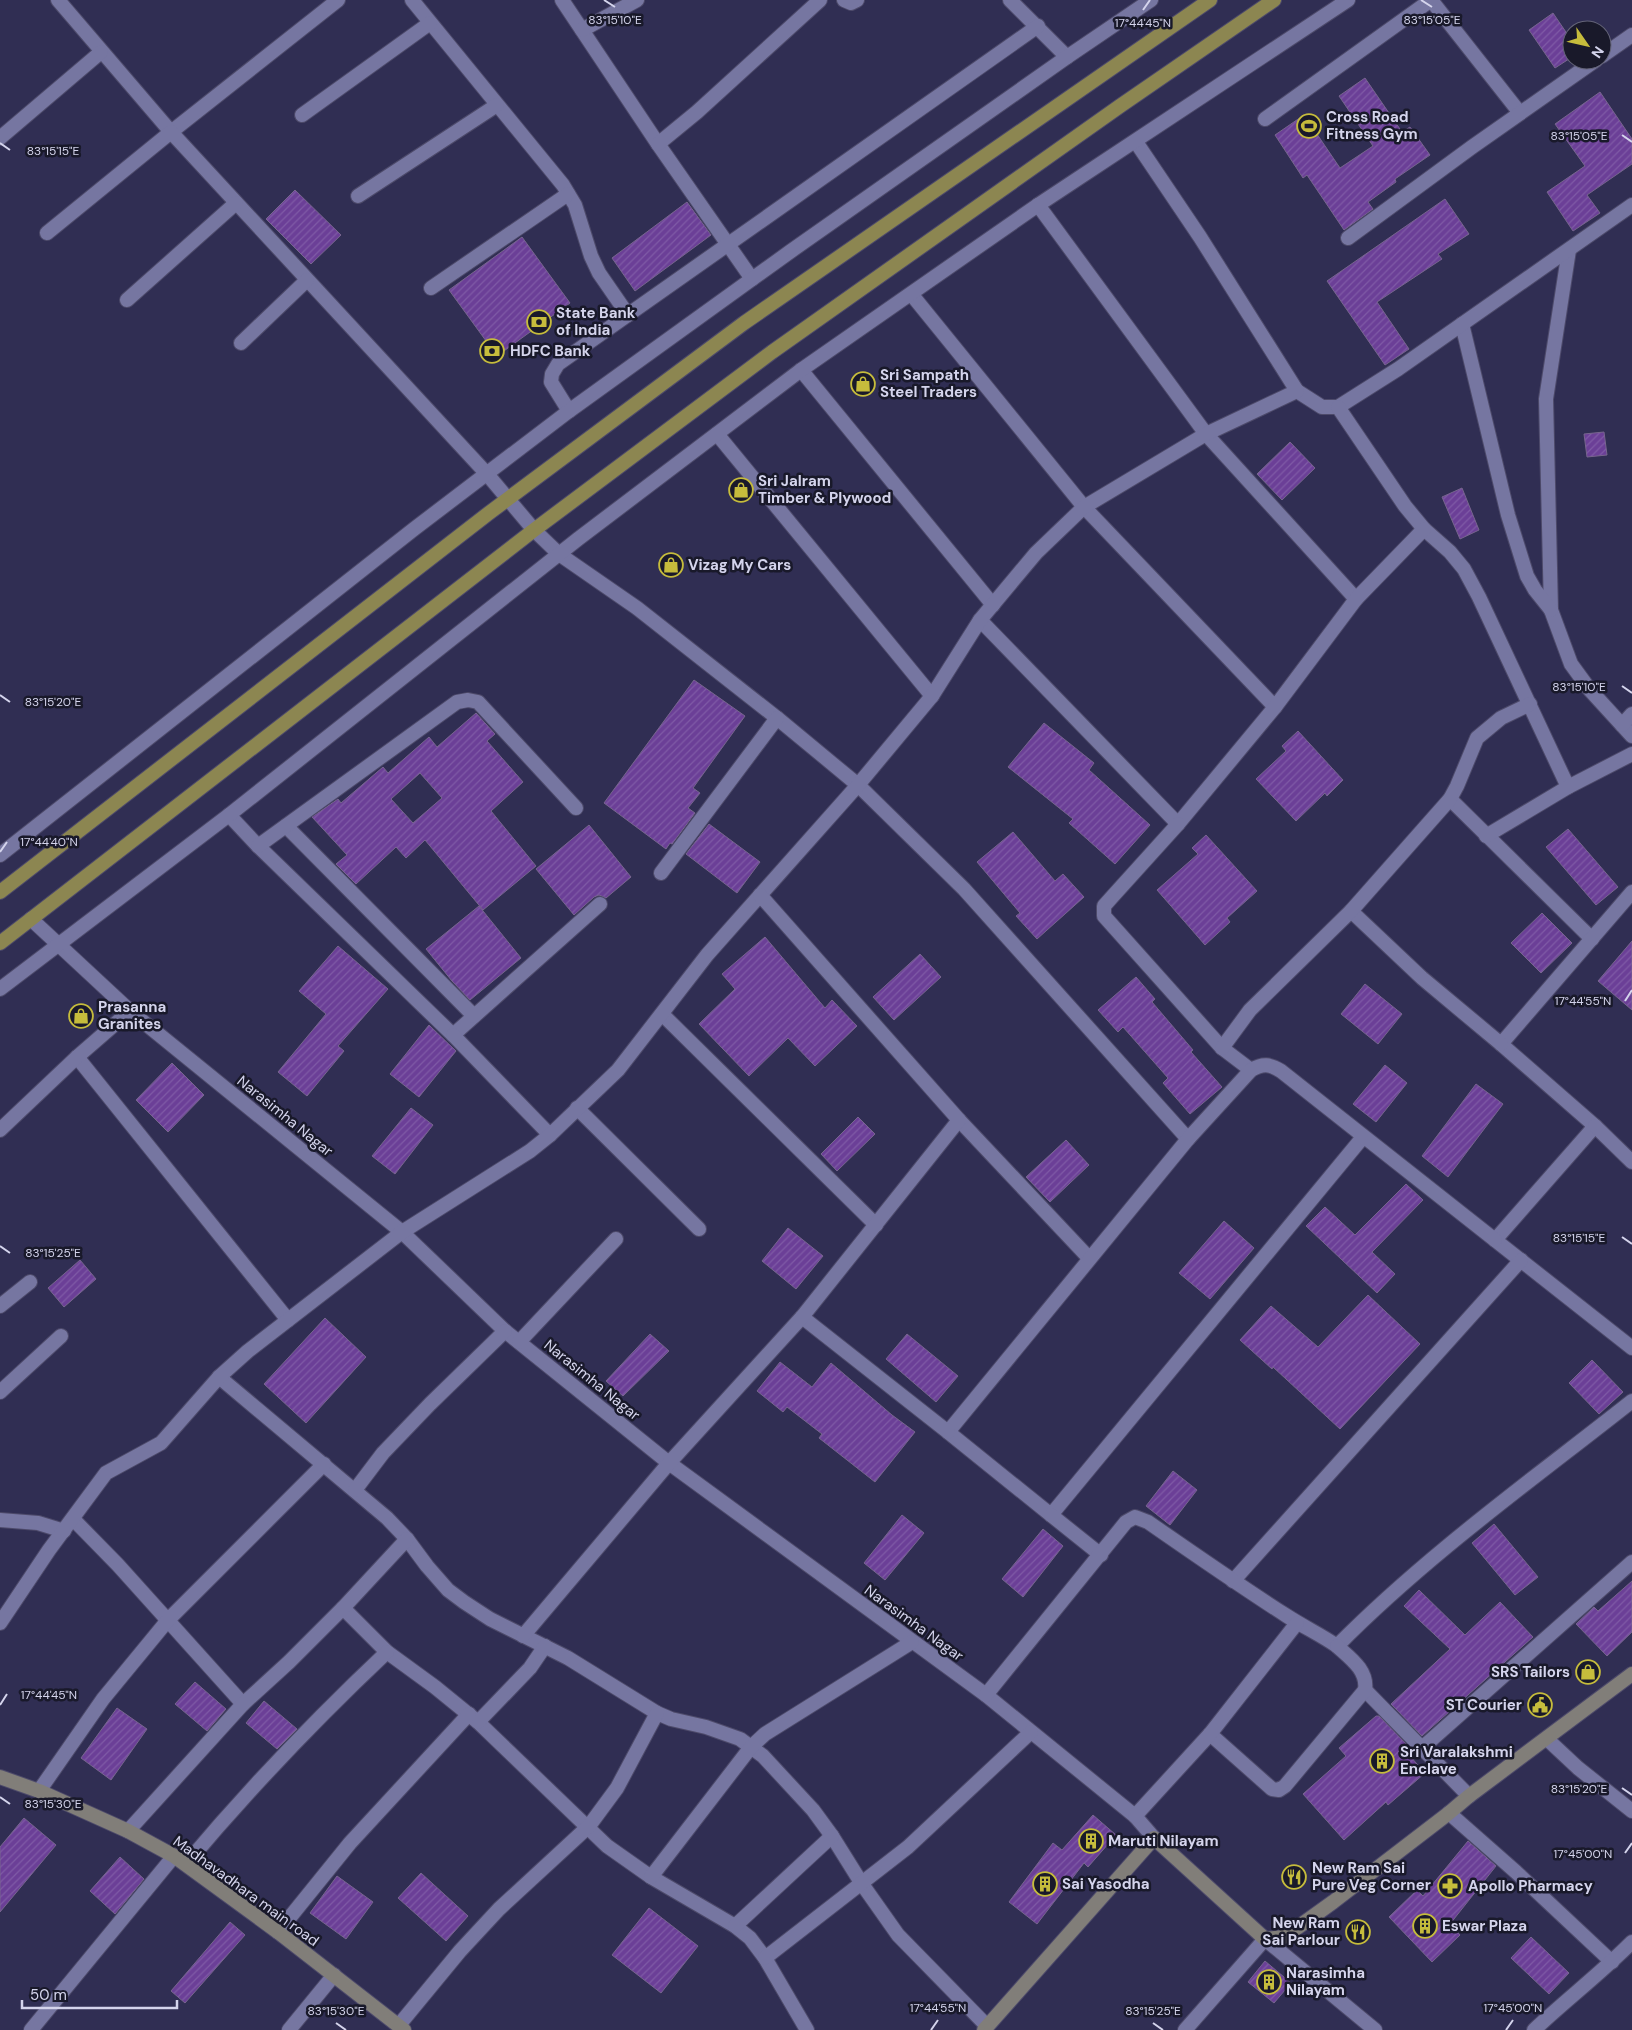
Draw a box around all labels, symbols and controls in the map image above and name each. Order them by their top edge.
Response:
text: 83°15'10"E [588,12,642,28]
text: 83°15'05"E [1404,12,1461,28]
text: 17°44'45"N [1115,15,1171,31]
north arrow [1562,20,1612,70]
text: N [1587,43,1608,62]
place label: Cross Road Fitness Gym [1326,107,1418,144]
sports icon: Cross Road Fitness Gym [1296,113,1322,139]
text: 83°15'05"E [1551,128,1608,144]
text: 83°15'15"E [27,143,79,159]
place label: State Bank of India [556,303,636,340]
bank icon: State Bank of India [526,309,552,335]
bank icon: HDFC Bank [479,338,505,364]
place label: HDFC Bank [510,341,591,361]
place label: Sri Sampath Steel Traders [880,365,977,402]
shop icon: Sri Sampath Steel Traders [850,371,876,397]
place label: Sri Jalram Timber & Plywood [758,471,891,508]
shop icon: Sri Jalram Timber & Plywood [728,477,754,503]
shop icon: Vizag My Cars [658,552,684,578]
place label: Vizag My Cars [688,555,791,575]
text: 83°15'10"E [1552,679,1606,695]
text: 83°15'20"E [25,694,81,710]
text: 17°44'40"N [20,834,78,850]
text: 17°44'55"N [1555,993,1611,1009]
place label: Prasanna Granites [98,997,166,1034]
shop icon: Prasanna Granites [68,1003,94,1029]
street label: Narasimha Nagar [233,1071,338,1161]
text: 83°15'15"E [1553,1230,1605,1246]
text: 83°15'25"E [25,1245,81,1261]
street label: Narasimha Nagar [540,1335,645,1425]
street label: Narasimha Nagar [860,1580,968,1666]
shop icon: SRS Tailors [1575,1659,1601,1685]
place label: SRS Tailors [1491,1662,1570,1682]
text: 17°44'45"N [21,1687,77,1703]
public building icon: ST Courier [1527,1692,1553,1718]
place label: ST Courier [1446,1695,1522,1715]
place label: Sri Varalakshmi Enclave [1400,1742,1513,1779]
building icon: Sri Varalakshmi Enclave [1369,1748,1395,1774]
text: 83°15'20"E [1551,1781,1607,1797]
text: 83°15'30"E [25,1796,82,1812]
building icon: Maruti Nilayam [1078,1828,1104,1854]
street label: Madhavadhara main road [169,1831,323,1951]
place label: Maruti Nilayam [1108,1831,1219,1851]
text: 17°45'00"N [1554,1846,1612,1862]
place label: New Ram Sai Pure Veg Corner [1312,1858,1431,1895]
restaurant icon: New Ram Sai Pure Veg Corner [1281,1864,1307,1890]
building icon: Sai Yasodha [1032,1871,1058,1897]
pharmacy icon: Apollo Pharmacy [1437,1873,1463,1899]
place label: Sai Yasodha [1062,1874,1150,1894]
place label: Apollo Pharmacy [1468,1876,1593,1896]
place label: New Ram Sai Parlour [1262,1913,1340,1950]
building icon: Eswar Plaza [1412,1913,1438,1939]
place label: Eswar Plaza [1442,1916,1527,1936]
restaurant icon: New Ram Sai Parlour [1345,1919,1371,1945]
place label: Narasimha Nilayam [1286,1963,1365,2000]
building icon: Narasimha Nilayam [1256,1969,1282,1995]
scale bar [22,1978,178,2010]
text: 50 m [30,1985,67,2005]
text: 17°44'55"N [910,2000,966,2016]
text: 17°45'00"N [1484,2000,1542,2016]
text: 83°15'30"E [308,2003,365,2019]
text: 83°15'25"E [1125,2003,1181,2019]

